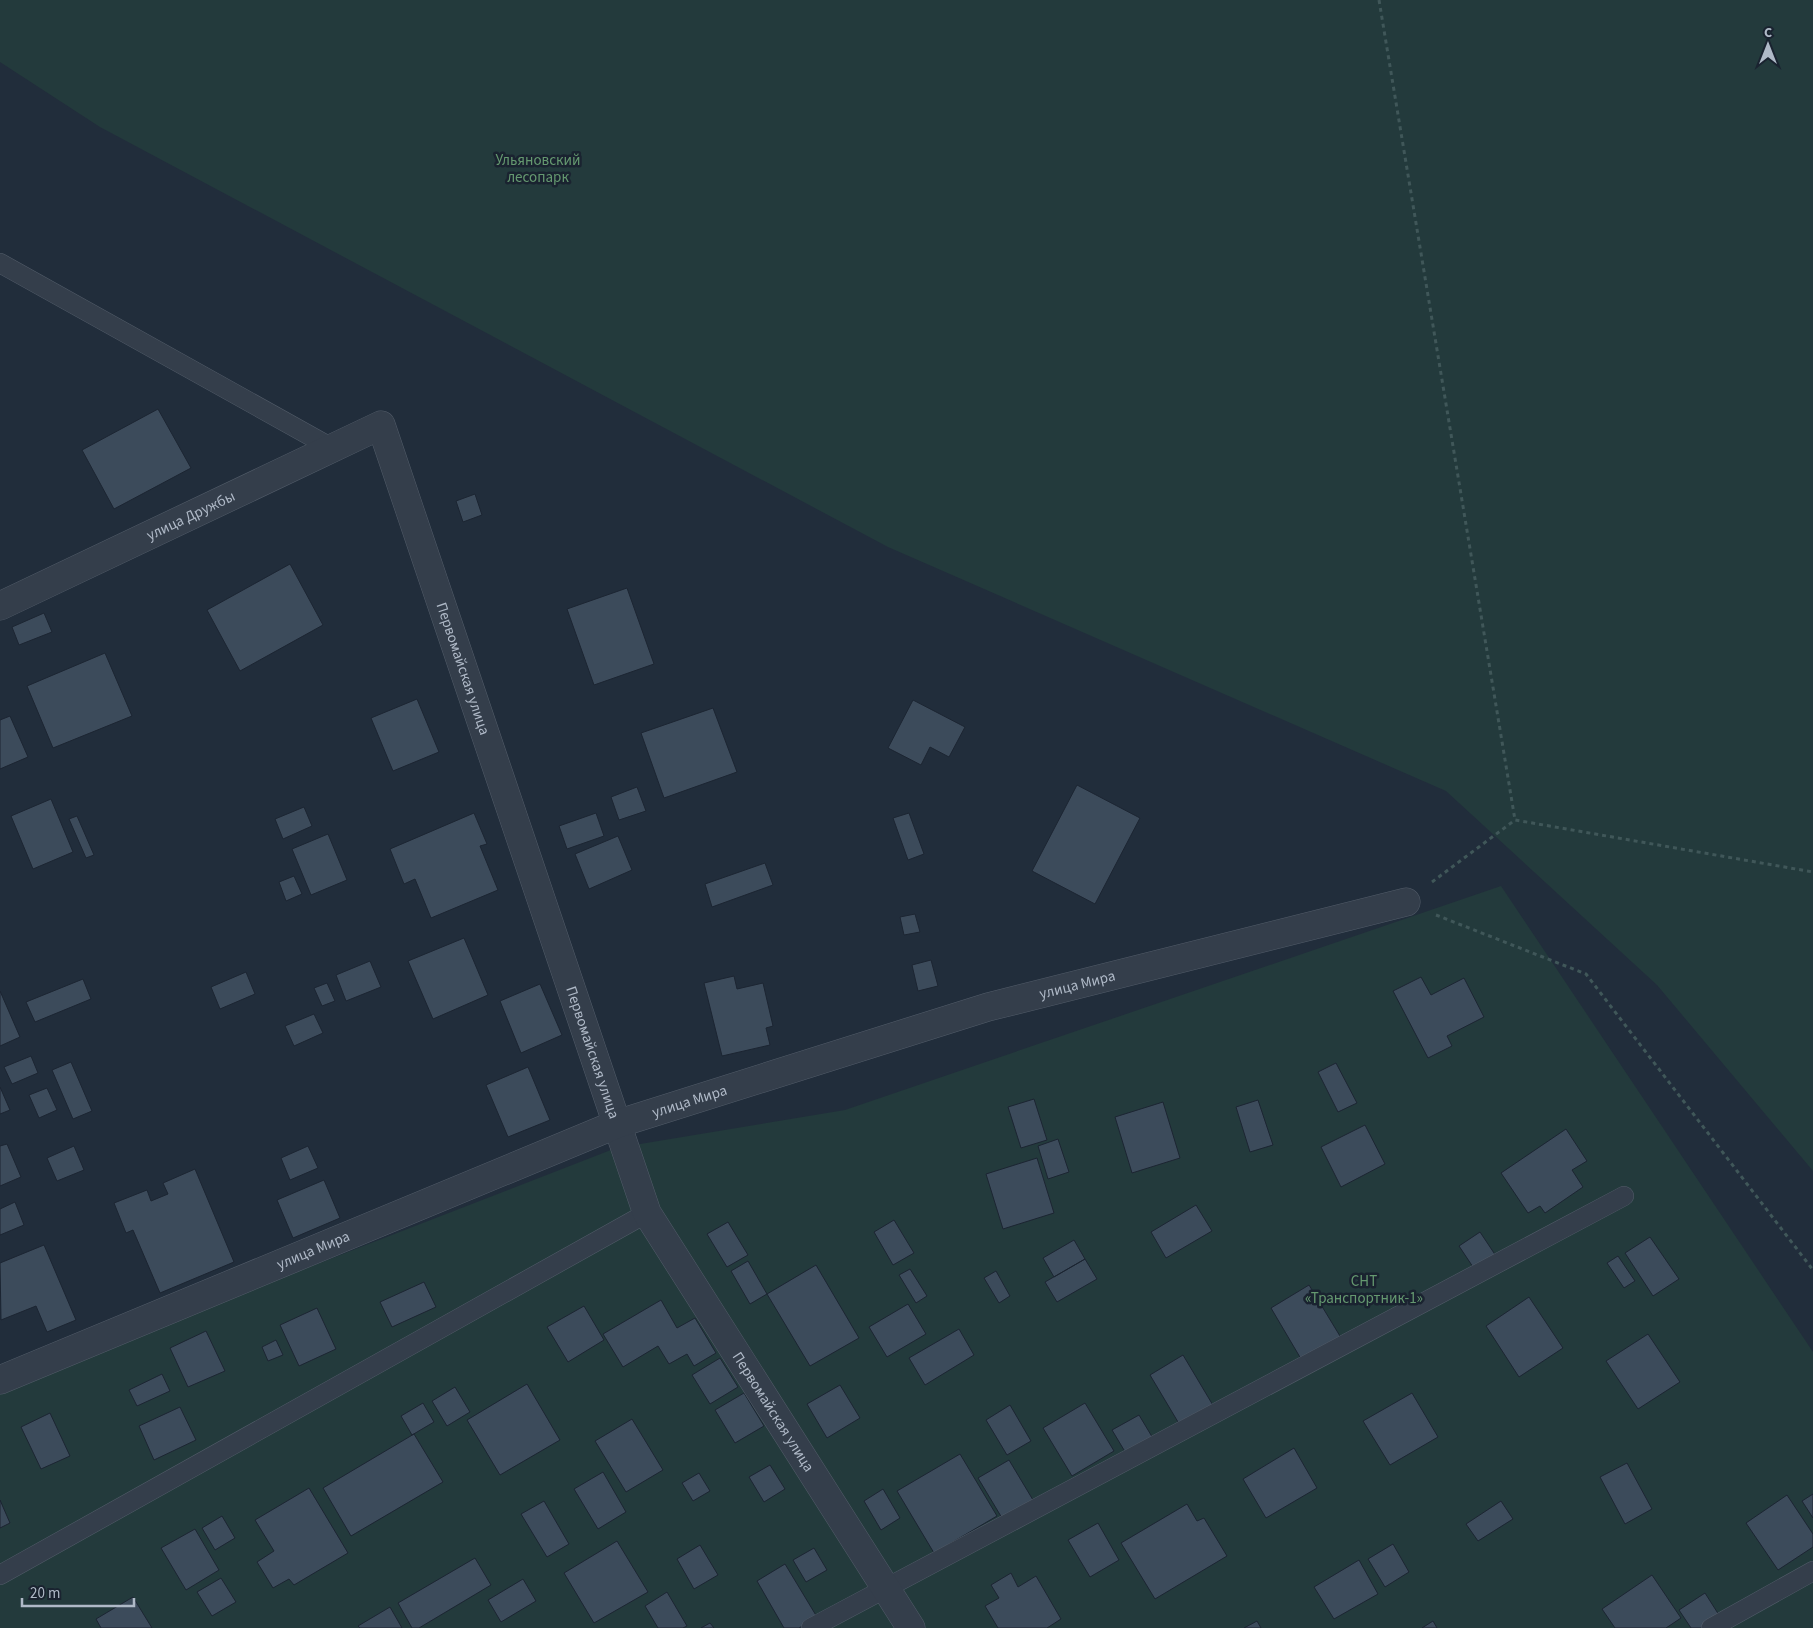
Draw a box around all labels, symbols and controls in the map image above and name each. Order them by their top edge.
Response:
north arrow [1743,20,1793,70]
text: С [1764,23,1772,43]
park label: Ульяновский лесопарк [496,150,580,188]
street label: улица Дружбы [143,486,239,546]
street label: Первомайская улица [431,600,495,738]
street label: улица Мира [1037,965,1117,1005]
street label: Первомайская улица [560,984,624,1122]
street label: улица Мира [650,1080,730,1123]
street label: улица Мира [274,1226,353,1275]
park label: СНТ «Транспортник-1» [1305,1271,1423,1309]
street label: Первомайская улица [727,1348,819,1476]
scale bar [22,1576,135,1608]
text: 20 m [30,1583,60,1604]

